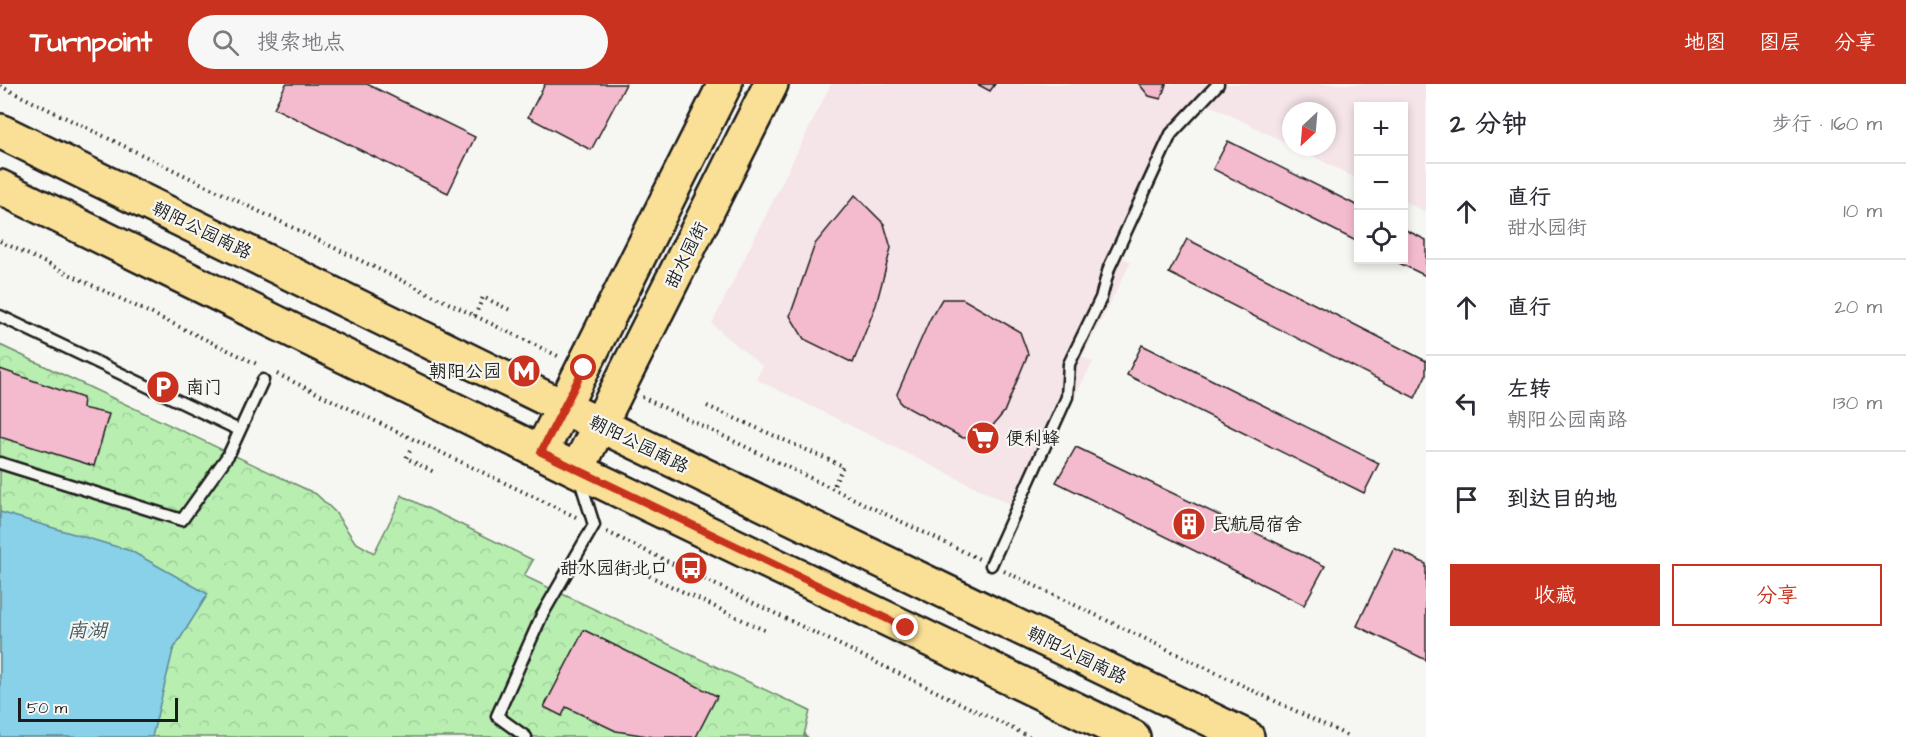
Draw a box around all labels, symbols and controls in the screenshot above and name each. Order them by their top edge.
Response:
search box [188,15,608,69]
text: Turnpoint [30,23,152,62]
icon: search [209,26,242,59]
text: 搜索地点 [257,27,345,58]
text: 地图 [1684,28,1726,57]
text: 图层 [1759,28,1801,57]
text: 分享 [1834,28,1876,57]
north arrow [1282,102,1336,156]
map controls [1354,102,1408,264]
button: + [1354,102,1408,156]
text: 2 分钟 [1450,106,1527,142]
text: 步行 · 160 m [1772,110,1882,138]
button: − [1354,156,1408,210]
text: 直行 [1507,182,1551,213]
icon: ahead [1450,195,1483,228]
street label: 朝阳公园南路 [148,196,256,265]
text: 10 m [1843,197,1882,225]
button: locate [1354,210,1408,264]
text: 甜水园街 [1507,214,1587,242]
street label: 甜水园街 [659,217,714,293]
icon: ahead [1450,291,1483,324]
text: 直行 [1507,292,1551,323]
text: 20 m [1834,293,1882,321]
metro station icon: 朝阳公园 [506,353,542,389]
route start [570,354,596,380]
place label: 朝阳公园 [429,359,501,384]
parking icon: 南门 [145,369,181,405]
text: 左转 [1507,374,1551,405]
place label: 南门 [186,375,222,400]
icon: left [1450,387,1483,420]
text: 130 m [1833,389,1882,417]
text: 朝阳公园南路 [1507,406,1627,434]
street label: 朝阳公园南路 [585,410,693,479]
supermarket icon: 便利蜂 [965,420,1001,456]
place label: 便利蜂 [1006,426,1060,451]
icon: arrive [1450,483,1483,516]
text: 到达目的地 [1507,484,1617,515]
building icon: 民航局宿舍 [1171,506,1207,542]
place label: 民航局宿舍 [1212,512,1302,537]
bus stop icon: 甜水园街北口 [673,550,709,586]
place label: 甜水园街北口 [560,556,668,581]
button: 收藏 [1450,564,1660,626]
button: 分享 [1672,564,1882,626]
route end [892,614,918,640]
water label: 南湖 [67,617,109,645]
street label: 朝阳公园南路 [1023,621,1131,690]
scale bar [18,695,178,722]
text: 50 m [27,697,67,719]

